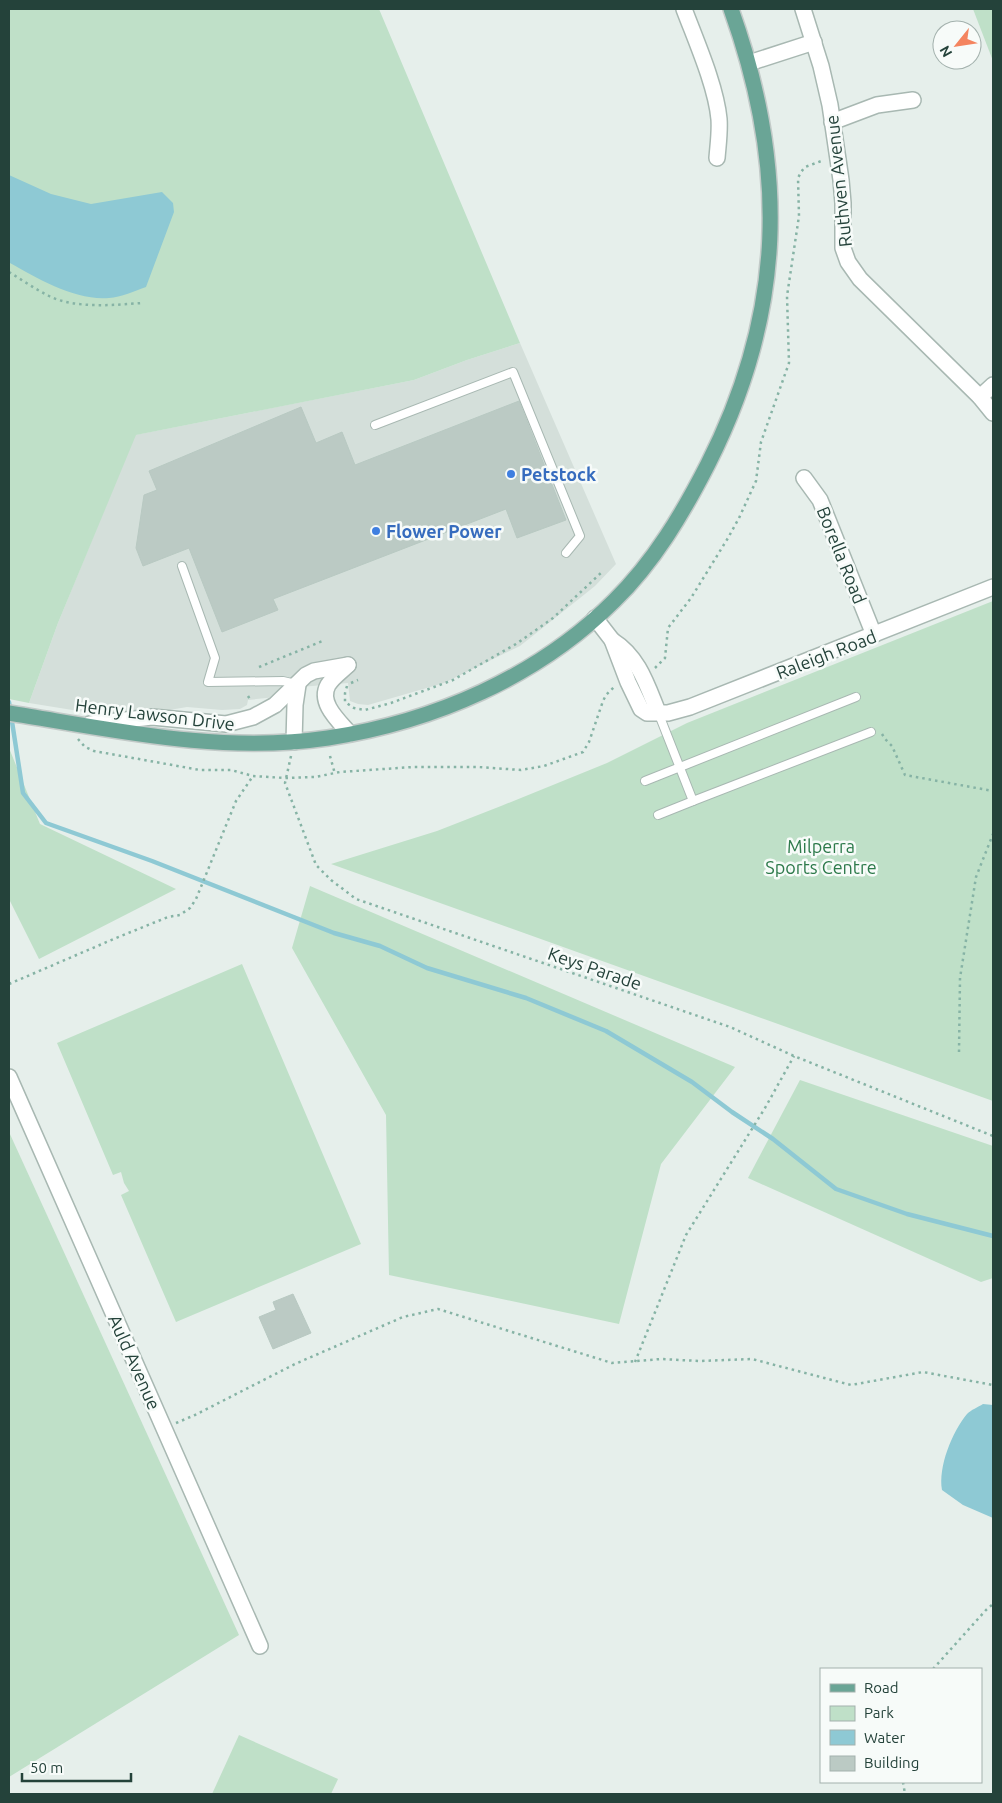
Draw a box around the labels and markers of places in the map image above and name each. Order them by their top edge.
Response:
place label: Petstock [521,464,596,484]
marker: Petstock [505,468,517,480]
place label: Flower Power [386,521,502,541]
marker: Flower Power [370,525,382,537]

